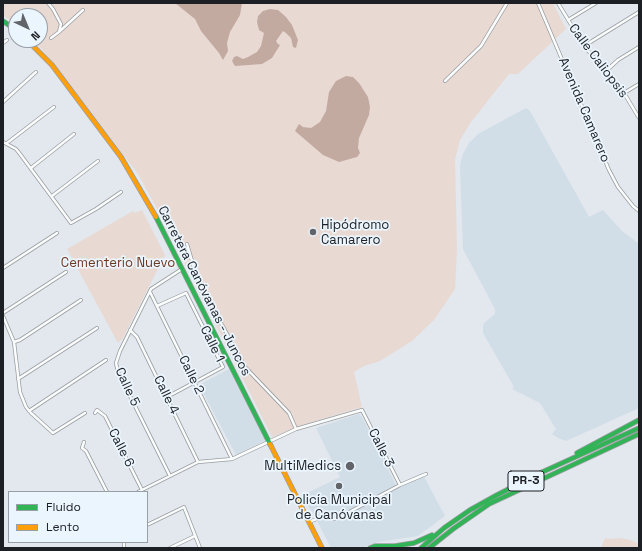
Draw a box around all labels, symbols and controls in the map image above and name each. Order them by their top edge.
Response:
north arrow [8,8,48,48]
street label: Calle Caliopsis [565,21,631,101]
text: N [28,28,43,44]
street label: Avenida Camarero [555,55,613,165]
street label: Carretera Canóvanas - Juncos [154,204,254,378]
place label: Hipódromo Camarero [321,217,389,248]
marker: Hipódromo Camarero [308,227,318,237]
park label: Cementerio Nuevo [61,255,175,271]
street label: Calle 1 [197,323,227,365]
street label: Calle 2 [175,353,207,397]
street label: Calle 5 [111,365,143,409]
street label: Calle 4 [150,373,182,417]
street label: Calle 6 [105,426,137,470]
street label: Calle 3 [365,426,397,470]
place label: MultiMedics [264,458,341,474]
marker: MultiMedics [344,460,356,472]
road number: PR-3 [508,471,544,491]
marker: Policía Municipal de Canóvanas [334,481,344,491]
legend [8,491,148,543]
place label: Policía Municipal de Canóvanas [287,492,391,523]
text: Fluido [46,499,81,515]
text: Lento [46,519,80,535]

